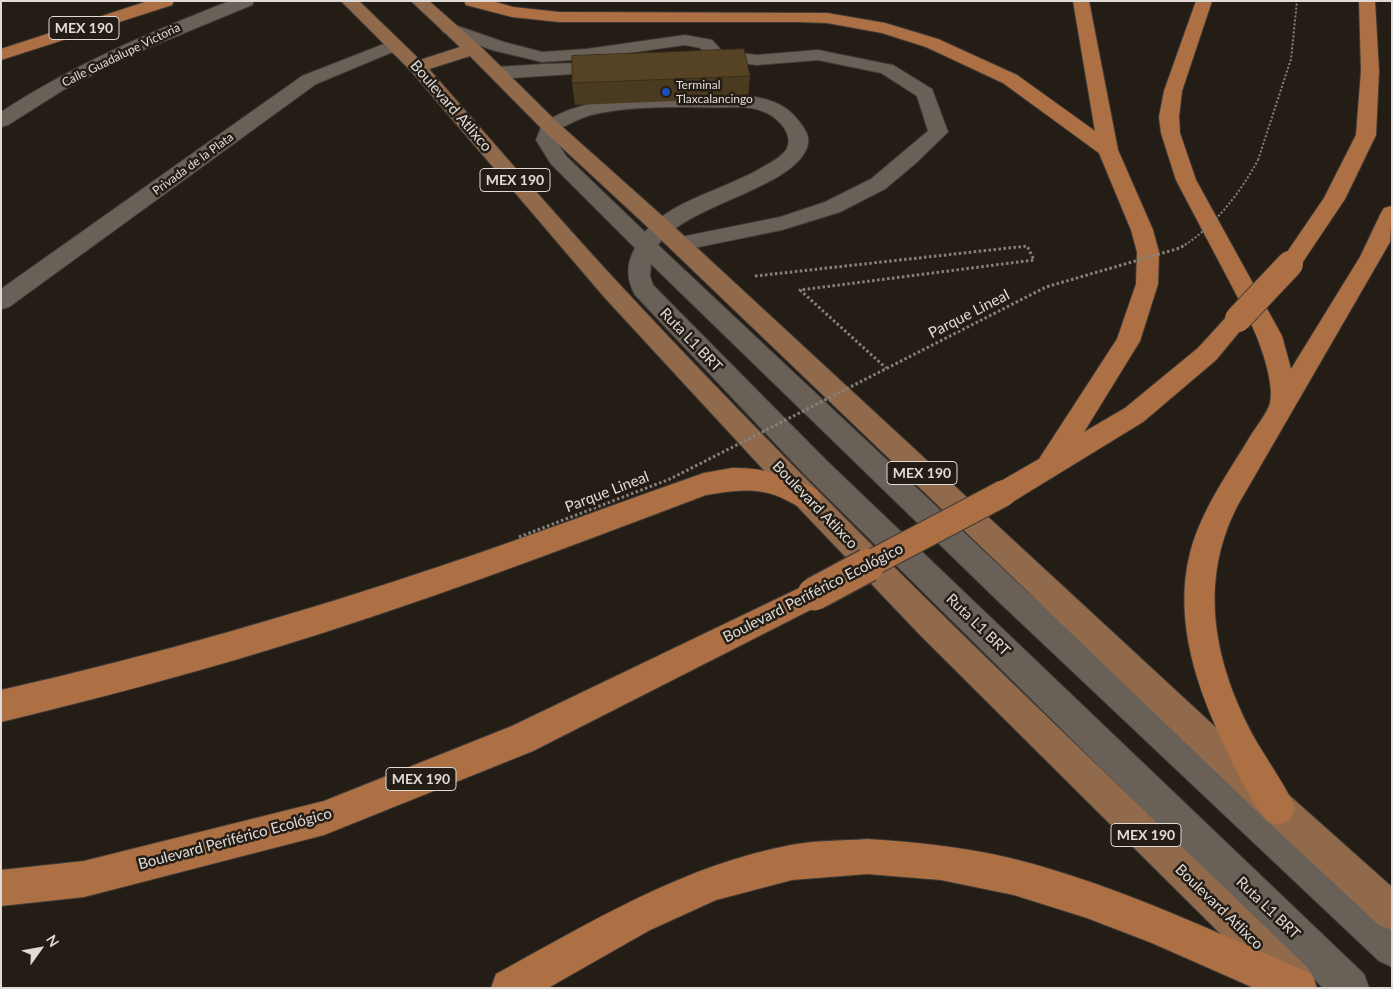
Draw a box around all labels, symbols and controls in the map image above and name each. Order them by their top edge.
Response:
road number: MEX 190 [49,16,119,40]
street label: Calle Guadalupe Victoria [60,20,182,90]
street label: Boulevard Atlixco [406,57,496,155]
place label: Terminal Tlaxcalancingo [676,78,753,106]
marker: Terminal Tlaxcalancingo [660,86,672,98]
street label: Privada de la Plata [150,130,236,198]
road number: MEX 190 [480,168,550,192]
street label: Parque Lineal [925,286,1013,342]
street label: Ruta L1 BRT [656,304,726,376]
street label: Boulevard Atlixco [769,457,861,553]
road number: MEX 190 [887,462,957,484]
street label: Parque Lineal [562,468,652,516]
street label: Boulevard Periférico Ecológico [720,540,906,646]
street label: Ruta L1 BRT [942,590,1014,660]
road number: MEX 190 [386,768,456,791]
street label: Boulevard Periférico Ecológico [136,804,334,874]
road number: MEX 190 [1111,824,1181,846]
street label: Boulevard Atlixco [1171,861,1267,953]
street label: Ruta L1 BRT [1232,873,1304,943]
north arrow [15,924,65,974]
text: N [43,932,63,950]

